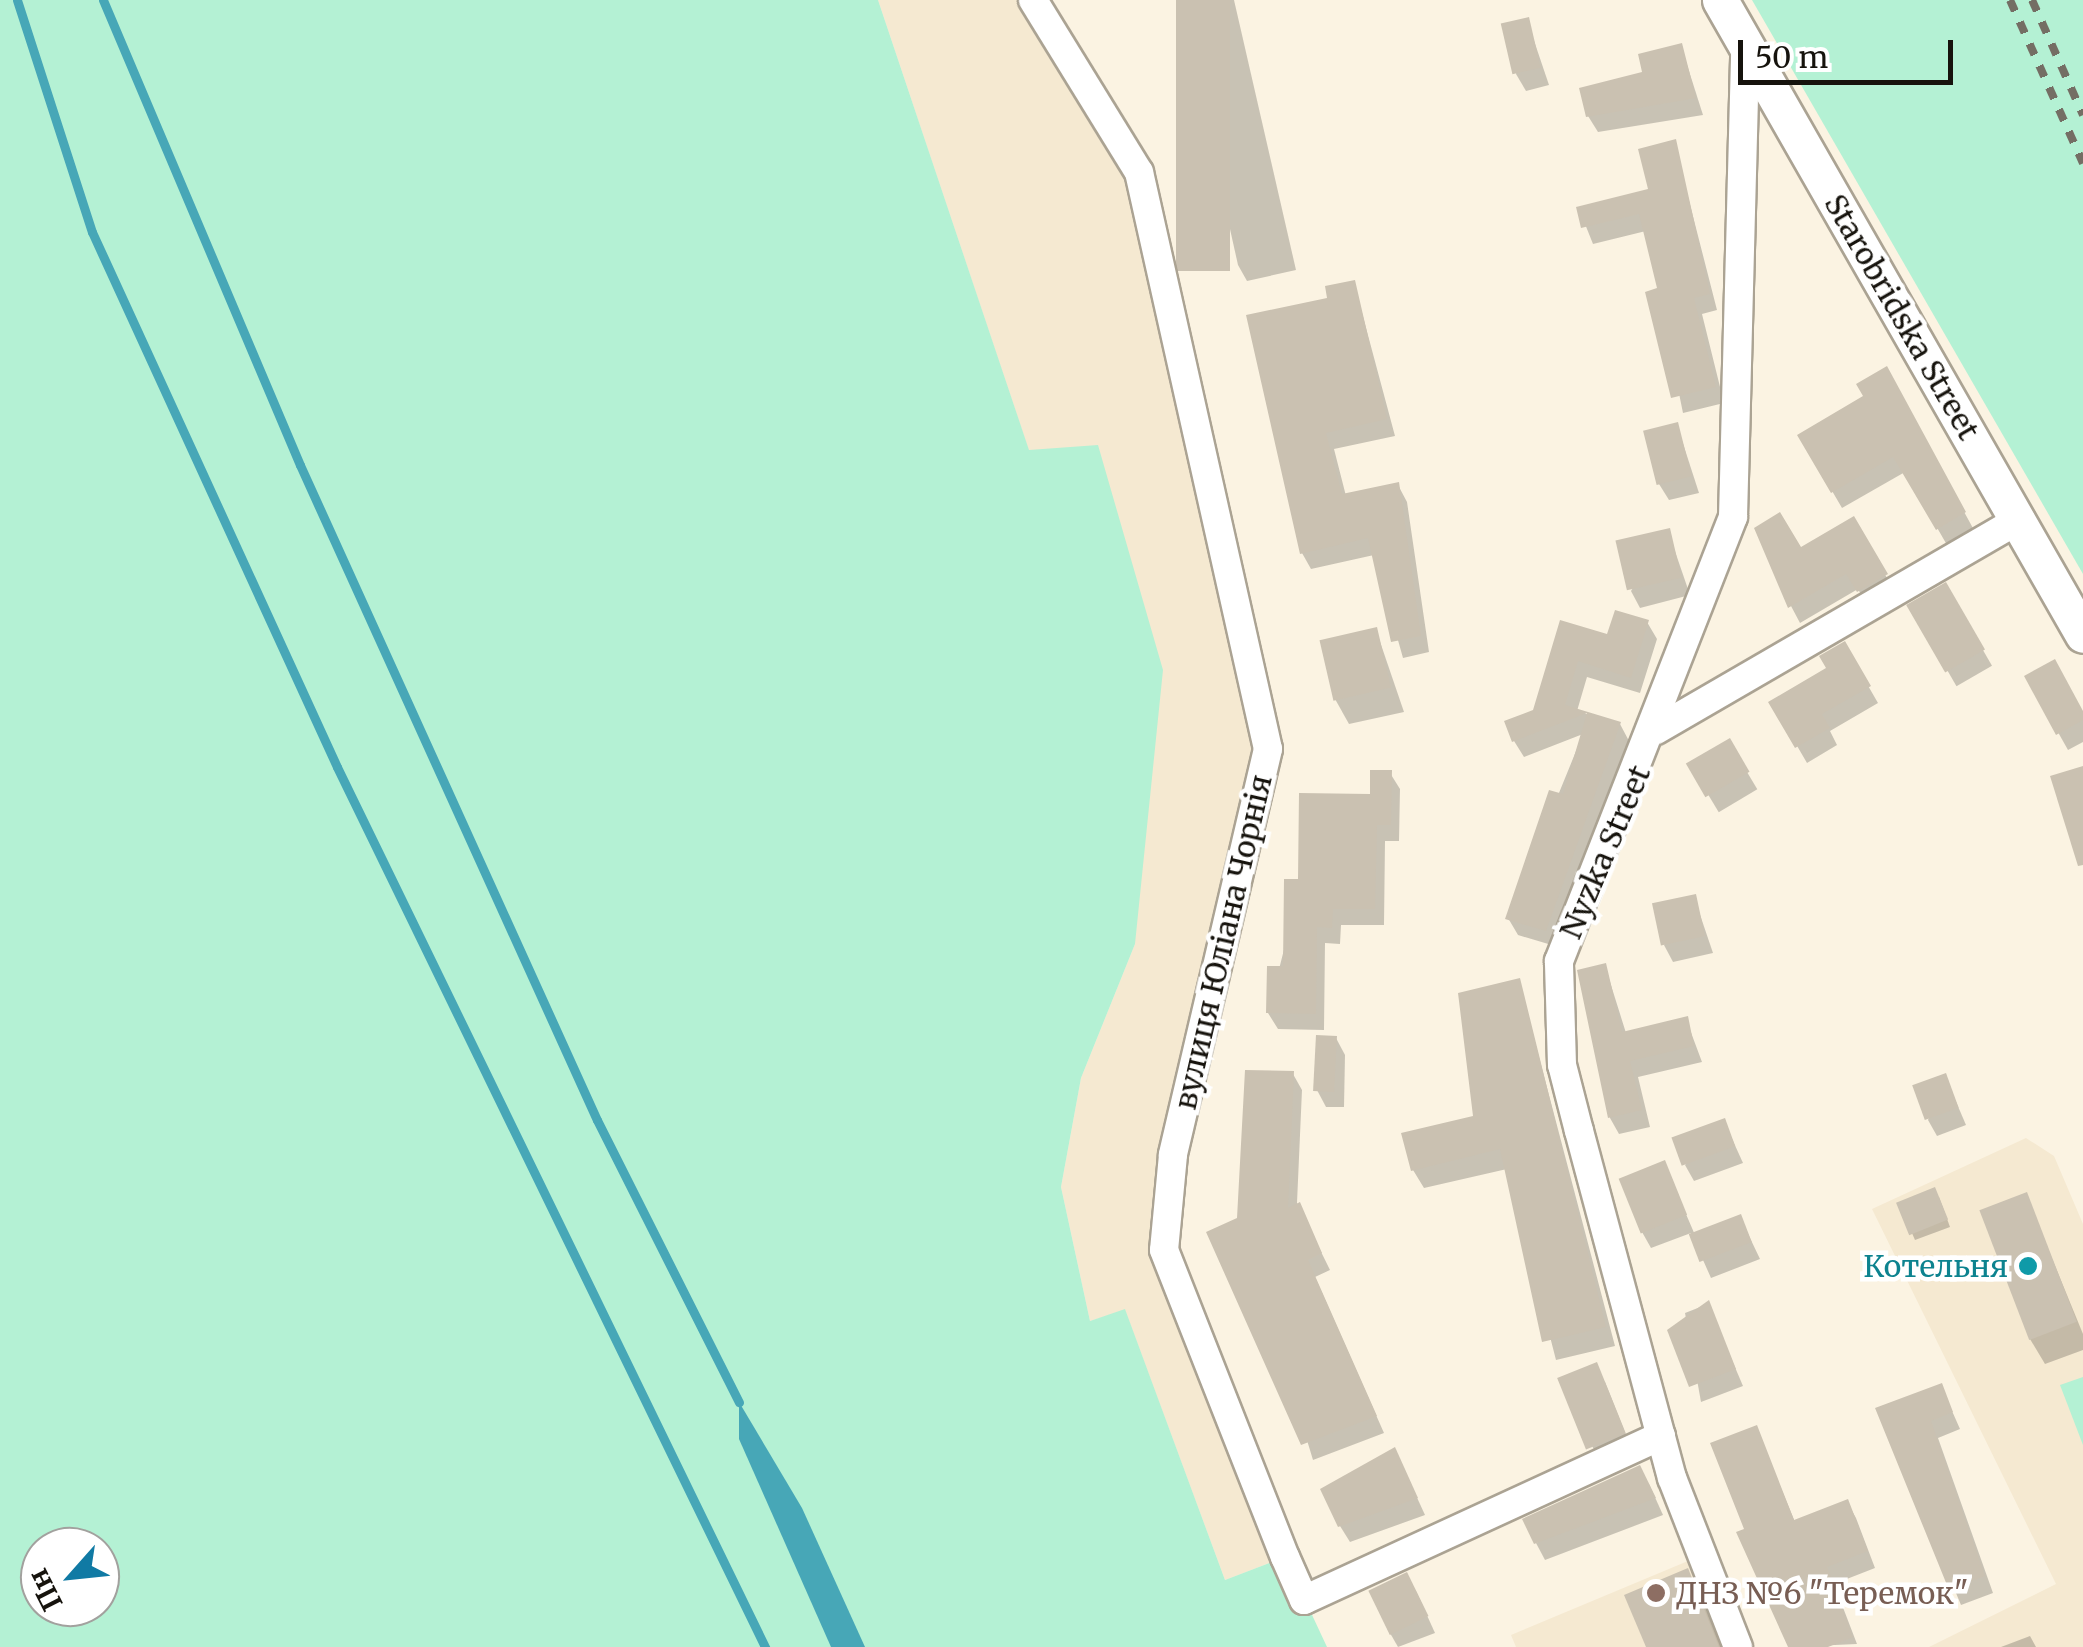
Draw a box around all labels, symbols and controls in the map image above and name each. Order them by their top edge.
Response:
scale bar [1743,20,1958,82]
text: 50 m [1755,38,1828,76]
street label: Starobridska Street [1817,188,1987,446]
street label: Nyzka Street [1552,760,1658,944]
street label: вулиця Юліана Чорнія [1167,771,1279,1113]
place label: Котельня [1863,1248,2008,1284]
marker: Котельня [2017,1255,2039,1277]
north arrow [20,1527,120,1627]
text: Пн [19,1563,71,1617]
place label: ДНЗ №6 "Теремок" [1676,1575,1969,1611]
marker: ДНЗ №6 "Теремок" [1645,1582,1667,1604]

